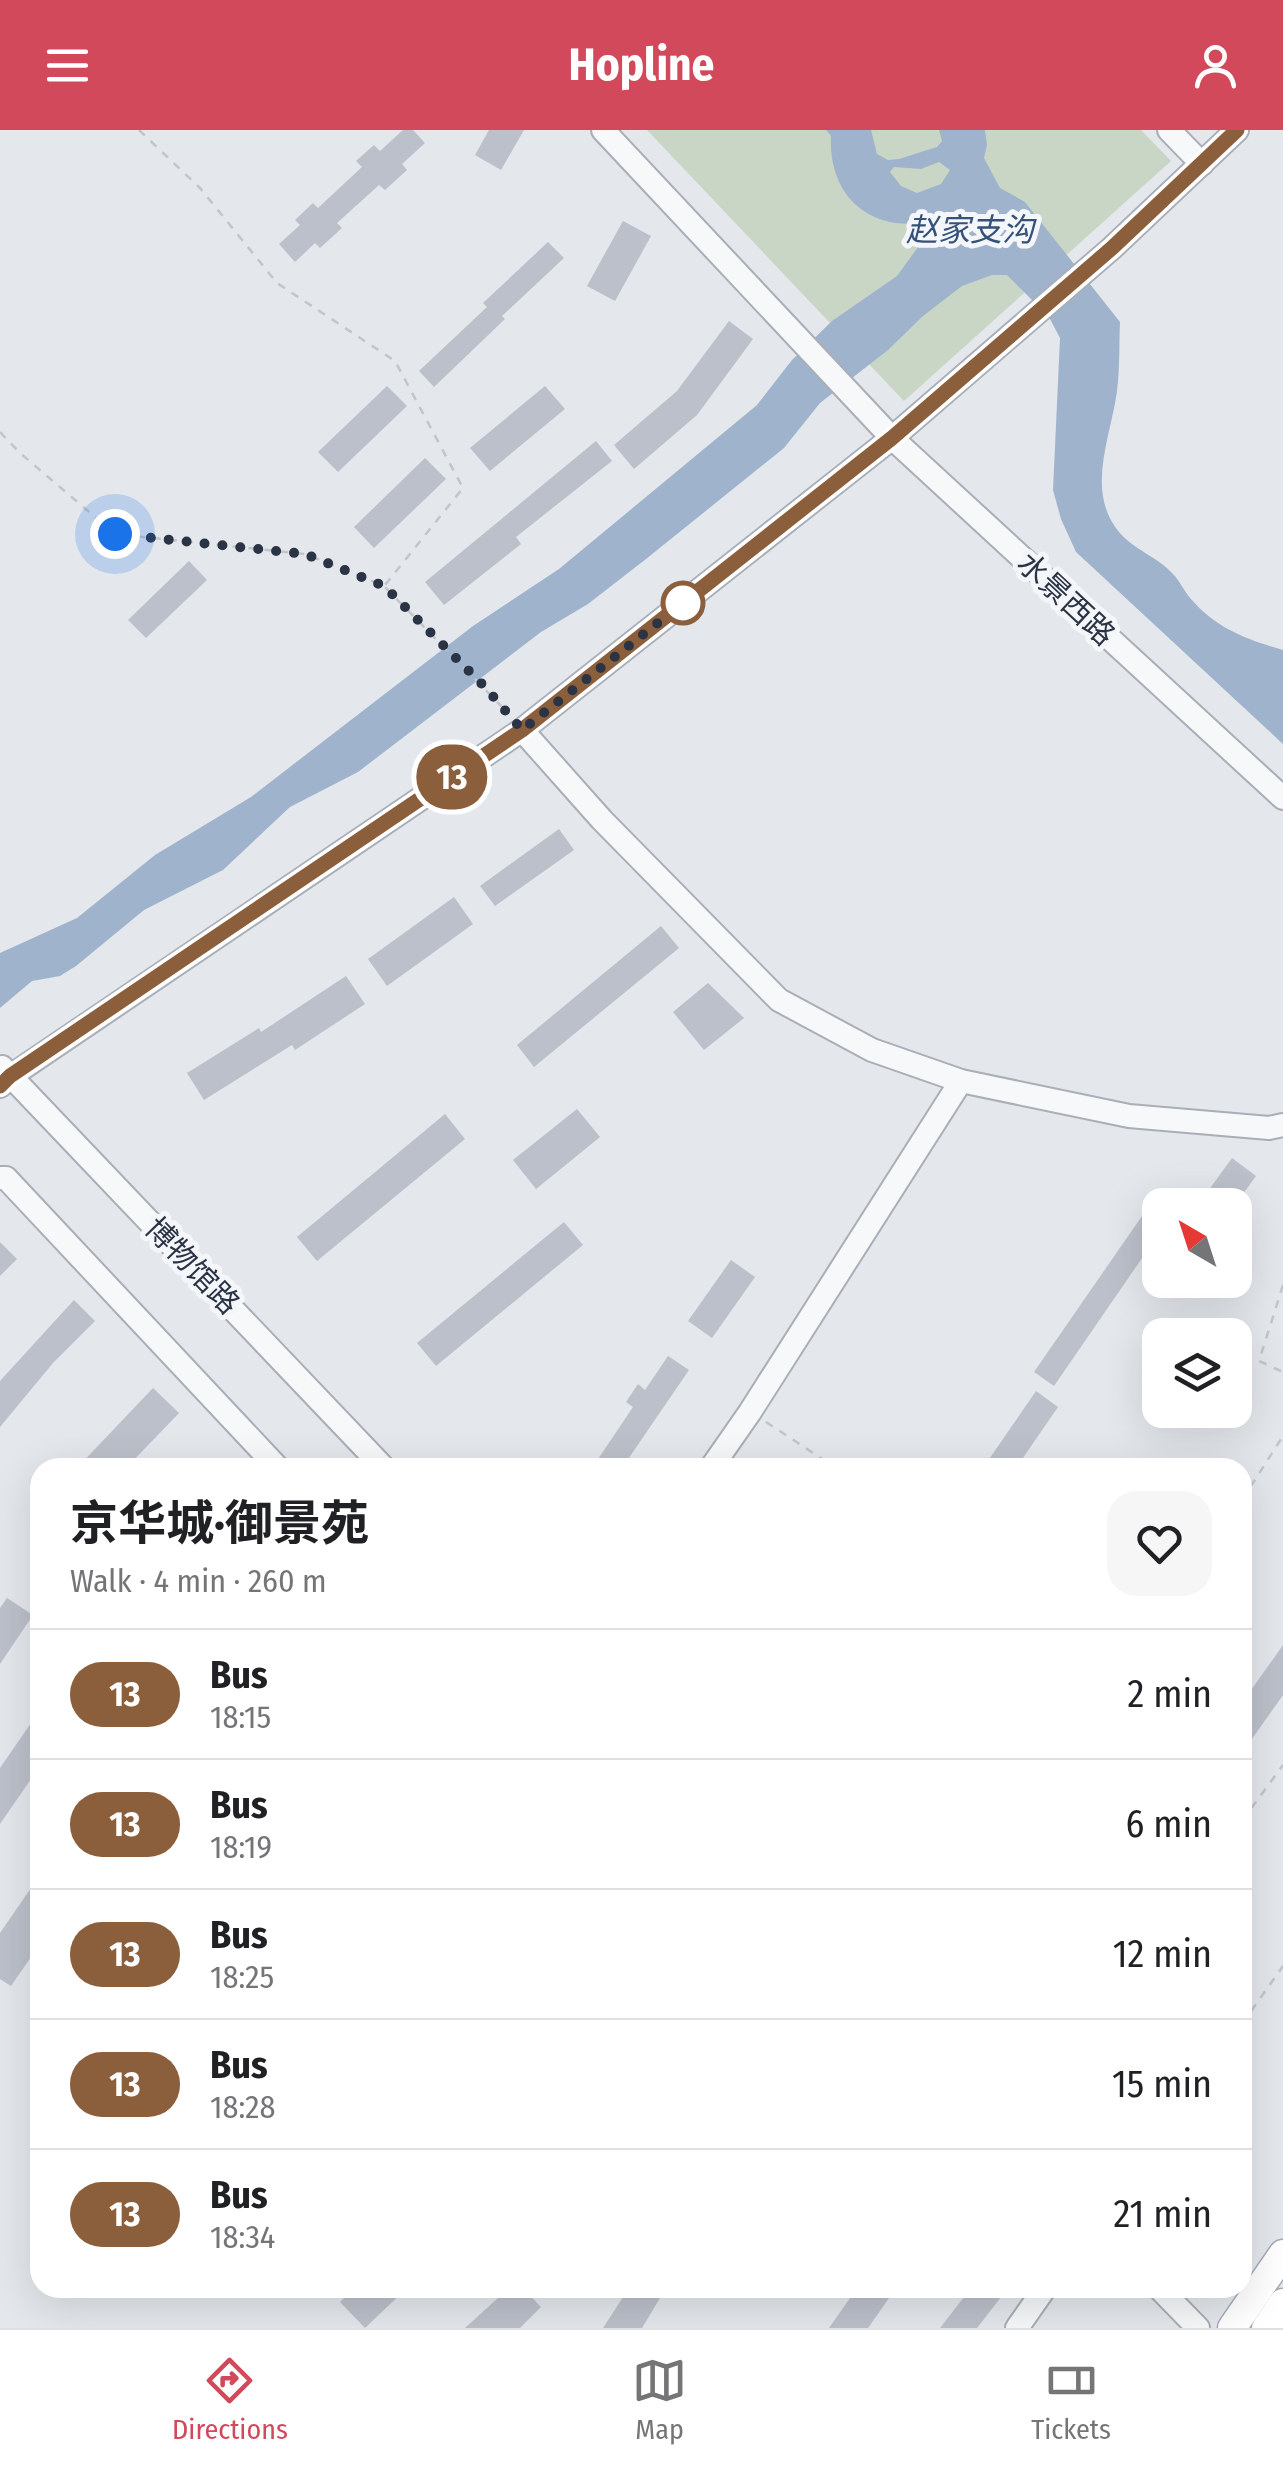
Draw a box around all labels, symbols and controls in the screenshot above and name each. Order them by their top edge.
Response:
icon: menu [40,38,95,93]
text: Hopline [569,38,714,92]
icon: person [1188,38,1243,93]
water label: 赵家支沟 [906,211,1037,249]
your location [90,509,140,559]
street label: 水景西路 [1010,545,1122,653]
unlabelled marker [662,582,704,624]
line badge: 13 [407,744,497,810]
text: 13 [436,756,468,798]
north arrow [1142,1188,1252,1298]
map controls [1142,1188,1252,1428]
street label: 博物馆路 [137,1210,247,1322]
button: layers [1142,1318,1252,1428]
button: heart [1107,1491,1212,1596]
text: 京华城·御景苑 [70,1495,369,1553]
text: Walk · 4 min · 260 m [70,1562,327,1600]
text: Bus [210,1652,268,1698]
text: 2 min [1127,1671,1212,1717]
text: 13 [109,1673,141,1715]
text: 18:15 [210,1698,271,1736]
text: Bus [210,1782,268,1828]
text: 6 min [1125,1801,1212,1847]
text: 13 [109,1803,141,1845]
text: 18:19 [210,1828,272,1866]
text: Bus [210,1912,268,1958]
text: 12 min [1113,1931,1212,1977]
text: 13 [109,1933,141,1975]
text: 18:25 [210,1958,274,1996]
text: Bus [210,2042,268,2088]
text: 15 min [1112,2061,1212,2107]
text: 13 [109,2063,141,2105]
text: 18:28 [210,2088,275,2126]
text: Bus [210,2172,268,2218]
text: 21 min [1114,2191,1212,2237]
text: 13 [109,2193,141,2235]
text: 18:34 [210,2218,275,2256]
tab: Directions [172,2353,288,2446]
tab: Map [632,2353,687,2446]
tab: Tickets [1031,2353,1111,2446]

